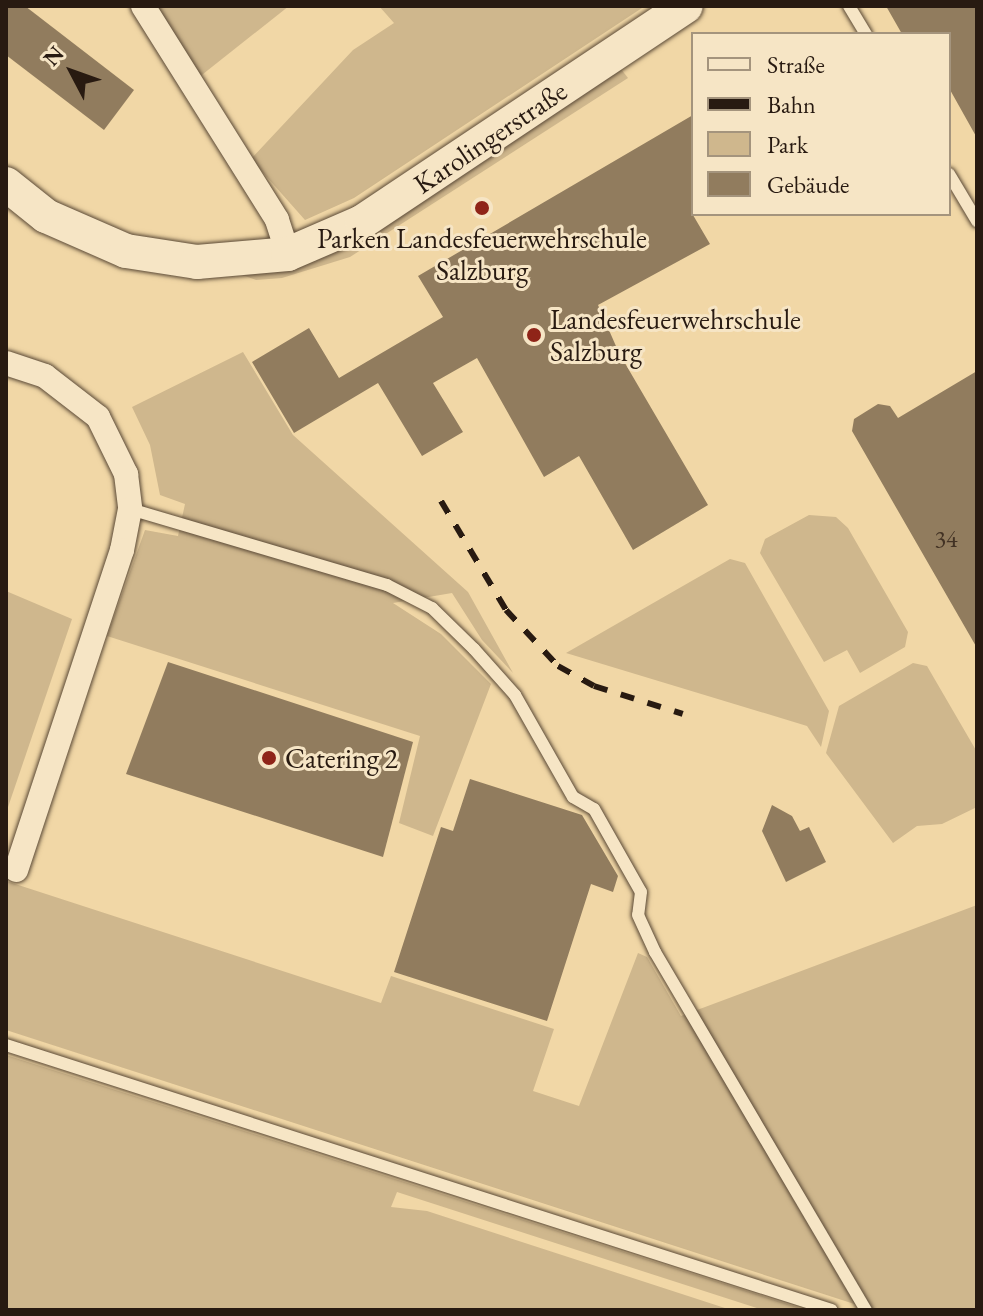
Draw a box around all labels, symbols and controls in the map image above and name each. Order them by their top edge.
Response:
north arrow [32,32,112,112]
legend [691,32,951,216]
text: N [37,40,70,72]
text: Straße [767,49,825,80]
street label: Karolingerstraße [407,74,573,200]
text: Bahn [767,89,816,120]
text: Park [767,129,808,160]
text: Gebäude [767,169,849,200]
marker: Parken Landesfeuerwehrschule Salzburg [473,199,491,217]
place label: Parken Landesfeuerwehrschule Salzburg [317,221,647,287]
place label: Landesfeuerwehrschule Salzburg [550,302,801,368]
marker: Landesfeuerwehrschule Salzburg [525,326,543,344]
house number: 34 [934,525,958,553]
place label: Catering 2 [285,741,398,775]
marker: Catering 2 [260,749,278,767]

